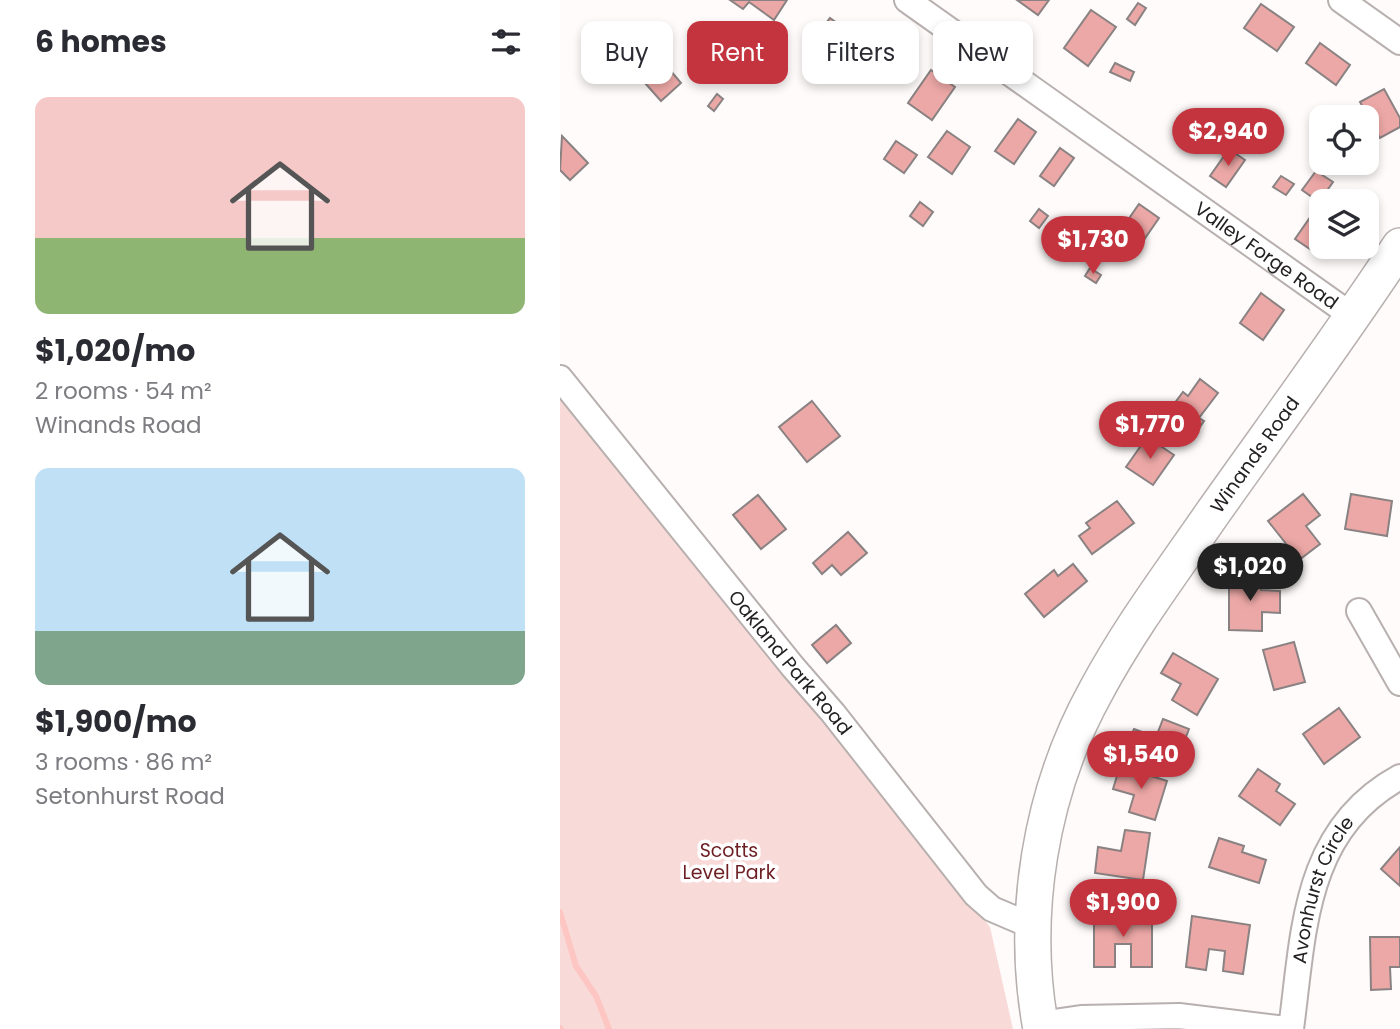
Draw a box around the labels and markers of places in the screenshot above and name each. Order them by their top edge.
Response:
pin: $2,940 [1171,108,1285,168]
pin: $1,730 [1036,216,1150,276]
pin: $1,770 [1093,402,1207,461]
pin: $1,020 [1193,544,1307,603]
pin: $1,540 [1084,732,1198,791]
pin: $1,900 [1066,880,1180,939]

